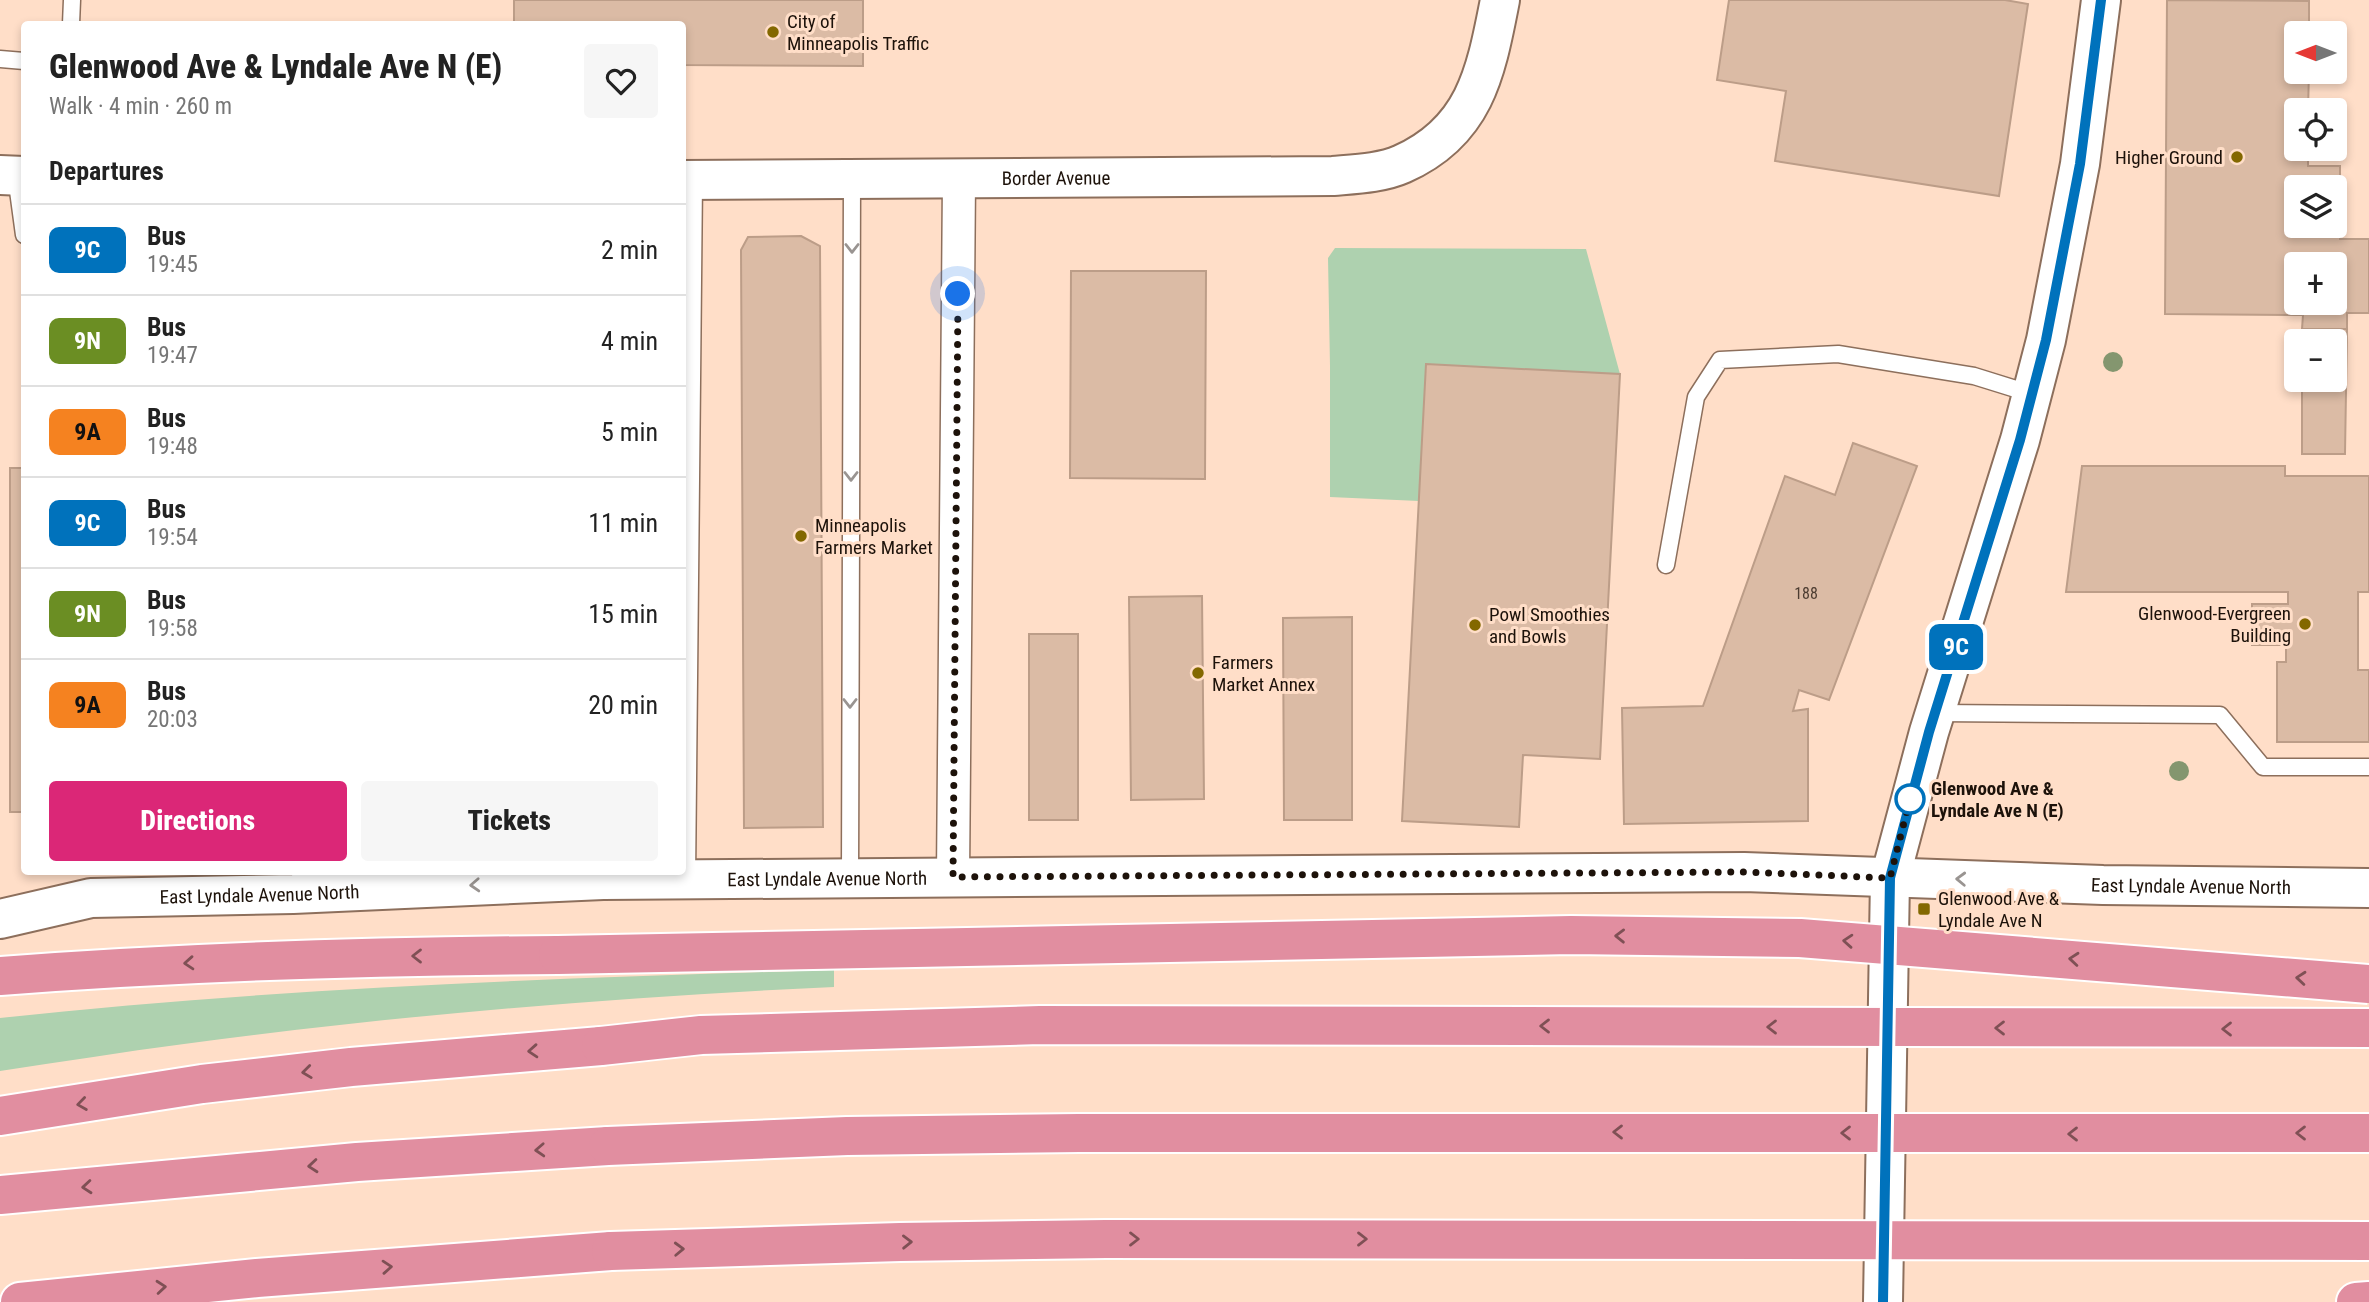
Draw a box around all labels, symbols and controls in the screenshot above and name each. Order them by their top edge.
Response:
place label: City of Minneapolis Traffic [787,10,929,55]
north arrow [2284,21,2347,84]
map controls [2284,21,2347,392]
marker: City of Minneapolis Traffic [765,24,781,40]
button: heart [584,44,658,118]
text: Glenwood Ave & Lyndale Ave N (E) [49,47,502,86]
text: Walk · 4 min · 260 m [49,93,232,120]
button: locate [2284,98,2347,161]
place label: Higher Ground [2115,146,2223,169]
marker: Higher Ground [2229,149,2245,165]
text: Departures [49,156,164,186]
street label: Border Avenue [1002,166,1111,190]
button: layers [2284,175,2347,238]
text: Bus [147,221,186,251]
text: 2 min [601,235,658,265]
text: 9C [75,236,100,264]
one-way arrow [844,243,860,254]
text: 19:45 [147,251,198,278]
button: + [2284,252,2347,315]
your location [940,276,975,311]
text: Bus [147,312,186,342]
text: 4 min [601,326,658,356]
text: 9N [74,327,101,355]
button: − [2284,329,2347,392]
text: 19:47 [147,342,198,369]
text: Bus [147,403,186,433]
text: 5 min [601,417,658,447]
text: 9A [74,418,101,446]
text: 19:48 [147,433,198,460]
one-way arrow [843,471,859,481]
text: Bus [147,494,186,524]
text: 11 min [588,508,658,538]
text: 9C [75,509,100,537]
place label: Minneapolis Farmers Market [815,514,933,559]
text: 19:54 [147,524,198,551]
marker: Minneapolis Farmers Market [793,528,809,544]
house number: 188 [1794,584,1818,603]
text: Bus [147,585,186,615]
text: 15 min [588,599,658,629]
text: 9N [74,600,101,628]
place label: Glenwood-Evergreen Building [2138,602,2291,647]
place label: Powl Smoothies and Bowls [1489,603,1610,648]
text: 19:58 [147,615,198,642]
marker: Glenwood-Evergreen Building [2297,616,2313,632]
marker: Powl Smoothies and Bowls [1467,617,1483,633]
line badge: 9C [1924,624,1988,670]
text: 9C [1943,633,1969,661]
place label: Farmers Market Annex [1212,651,1315,696]
marker: Farmers Market Annex [1190,665,1206,681]
text: Bus [147,676,186,706]
text: 20 min [588,690,658,720]
text: 9A [74,691,101,719]
one-way arrow [842,698,858,709]
text: 20:03 [147,706,198,733]
place label: Glenwood Ave & Lyndale Ave N (E) [1931,777,2064,822]
button: Directions [49,781,347,861]
button: Tickets [361,781,658,861]
marker: Glenwood Ave & Lyndale Ave N (E) [1895,784,1925,814]
street label: East Lyndale Avenue North [727,867,927,891]
one-way arrow [1955,871,1966,886]
street label: East Lyndale Avenue North [2091,874,2291,899]
one-way arrow [469,878,480,893]
street label: East Lyndale Avenue North [159,880,360,909]
place label: Glenwood Ave & Lyndale Ave N [1938,887,2060,932]
marker: Glenwood Ave & Lyndale Ave N [1916,901,1932,917]
one-way arrow [1614,928,1625,944]
one-way arrow [1842,934,1853,949]
one-way arrow [411,948,421,964]
one-way arrow [2069,952,2080,967]
one-way arrow [183,956,194,971]
one-way arrow [2295,971,2306,986]
one-way arrow [1539,1018,1550,1034]
one-way arrow [1767,1019,1777,1035]
one-way arrow [1994,1020,2005,1036]
one-way arrow [2222,1021,2232,1037]
one-way arrow [528,1043,539,1058]
one-way arrow [301,1065,313,1080]
one-way arrow [76,1096,87,1111]
one-way arrow [1613,1124,1623,1140]
one-way arrow [1840,1125,1851,1141]
one-way arrow [2295,1125,2306,1141]
one-way arrow [2068,1126,2078,1142]
one-way arrow [534,1142,545,1157]
one-way arrow [307,1158,318,1173]
one-way arrow [81,1179,92,1194]
one-way arrow [1129,1231,1140,1247]
one-way arrow [1357,1231,1367,1247]
one-way arrow [902,1234,912,1250]
one-way arrow [675,1241,685,1257]
one-way arrow [382,1260,393,1275]
one-way arrow [156,1280,167,1295]

